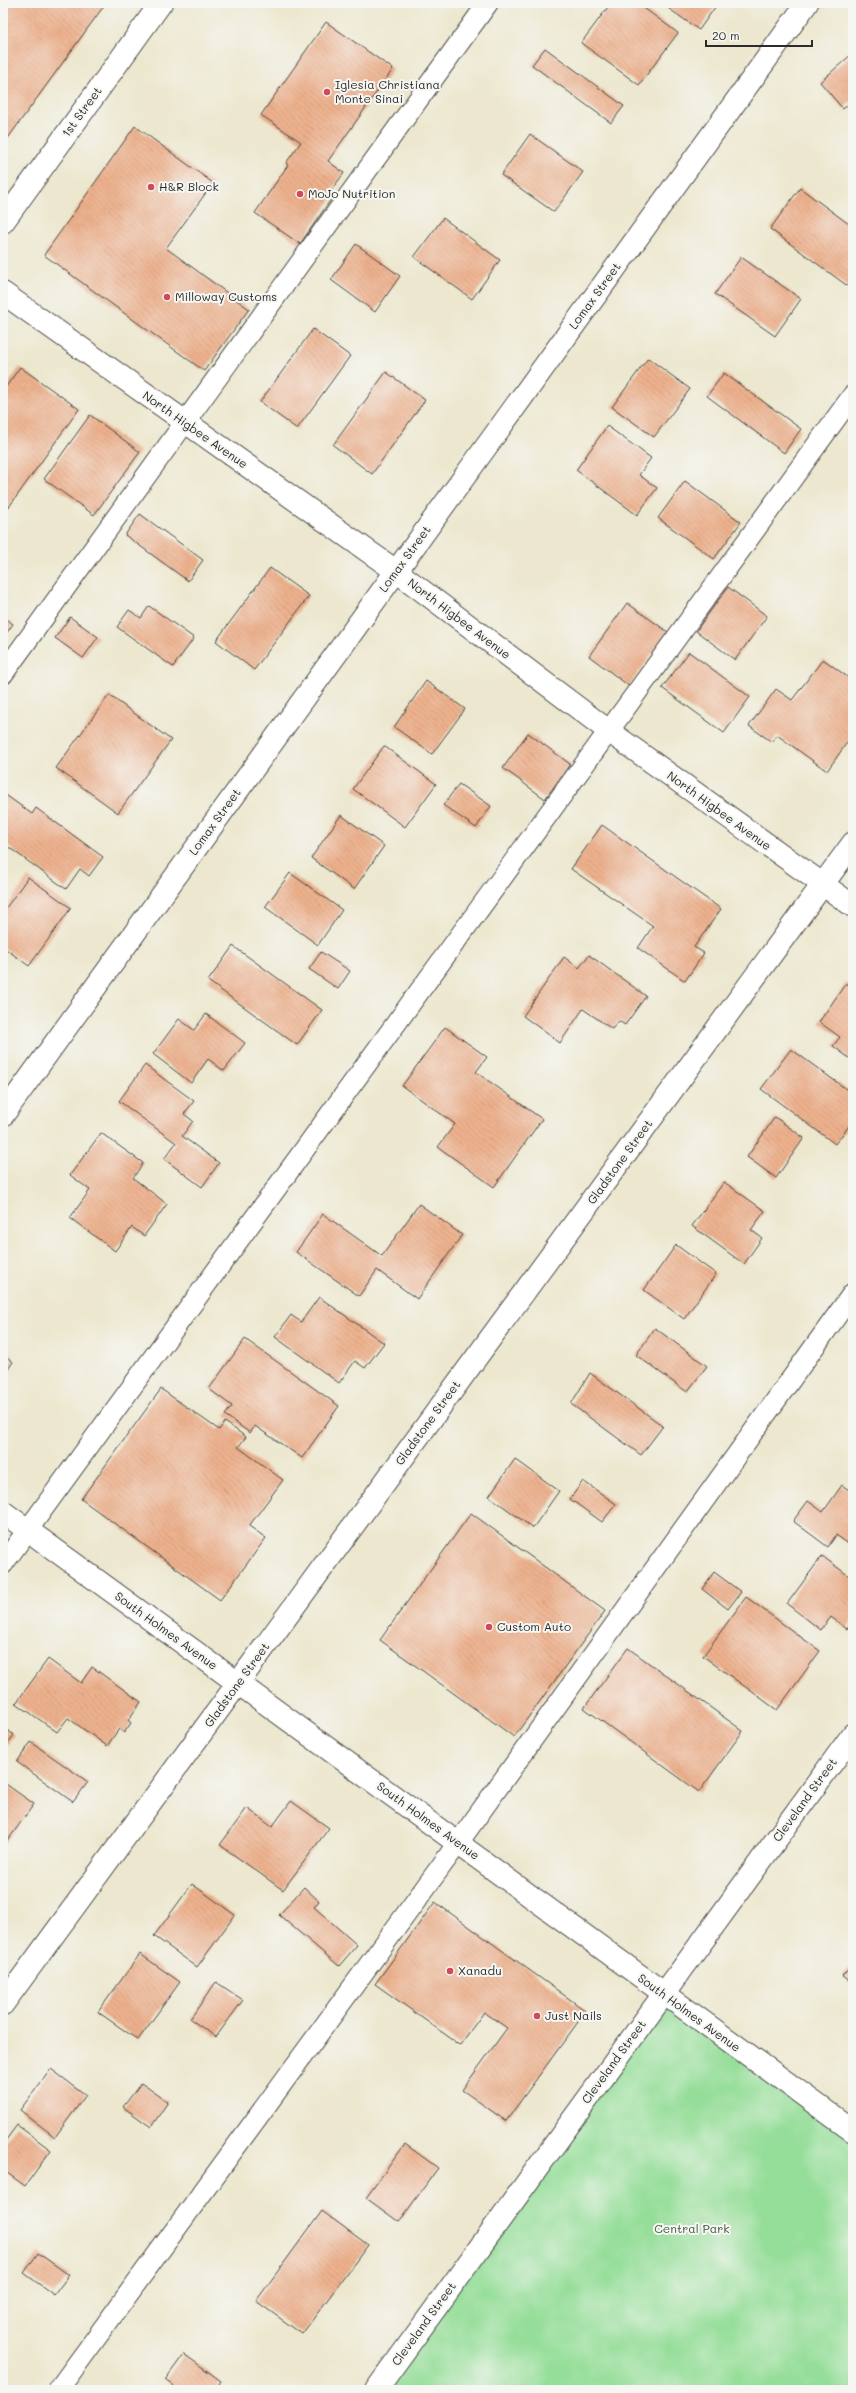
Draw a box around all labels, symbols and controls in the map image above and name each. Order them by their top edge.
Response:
scale bar [706,22,812,48]
text: 20 m [712,27,740,43]
place label: Iglesia Christiana Monte Sinai [335,76,440,106]
street label: 1st Street [58,83,105,140]
marker: Iglesia Christiana Monte Sinai [322,87,332,97]
place label: H&R Block [159,178,219,194]
marker: H&R Block [146,182,156,192]
place label: MoJo Nutrition [308,185,395,201]
marker: MoJo Nutrition [295,189,305,199]
street label: Lomax Street [565,259,624,332]
place label: Milloway Customs [175,288,277,304]
marker: Milloway Customs [162,292,172,302]
street label: North Higbee Avenue [140,387,251,472]
street label: Lomax Street [375,522,434,595]
street label: North Higbee Avenue [405,574,514,662]
street label: North Higbee Avenue [664,767,775,853]
street label: Lomax Street [185,785,244,858]
street label: Gladstone Street [583,1116,655,1207]
street label: Gladstone Street [391,1377,463,1468]
street label: South Holmes Avenue [112,1588,221,1673]
place label: Custom Auto [497,1618,571,1634]
marker: Custom Auto [484,1622,494,1632]
street label: Gladstone Street [200,1639,272,1730]
street label: Cleveland Street [768,1754,840,1844]
street label: South Holmes Avenue [374,1778,483,1863]
place label: Xanadu [458,1962,502,1978]
marker: Xanadu [445,1966,455,1976]
street label: South Holmes Avenue [635,1970,744,2055]
place label: Just Nails [545,2007,602,2023]
marker: Just Nails [532,2011,542,2021]
street label: Cleveland Street [577,2016,649,2106]
park label: Central Park [654,2220,730,2236]
street label: Cleveland Street [387,2278,459,2368]

